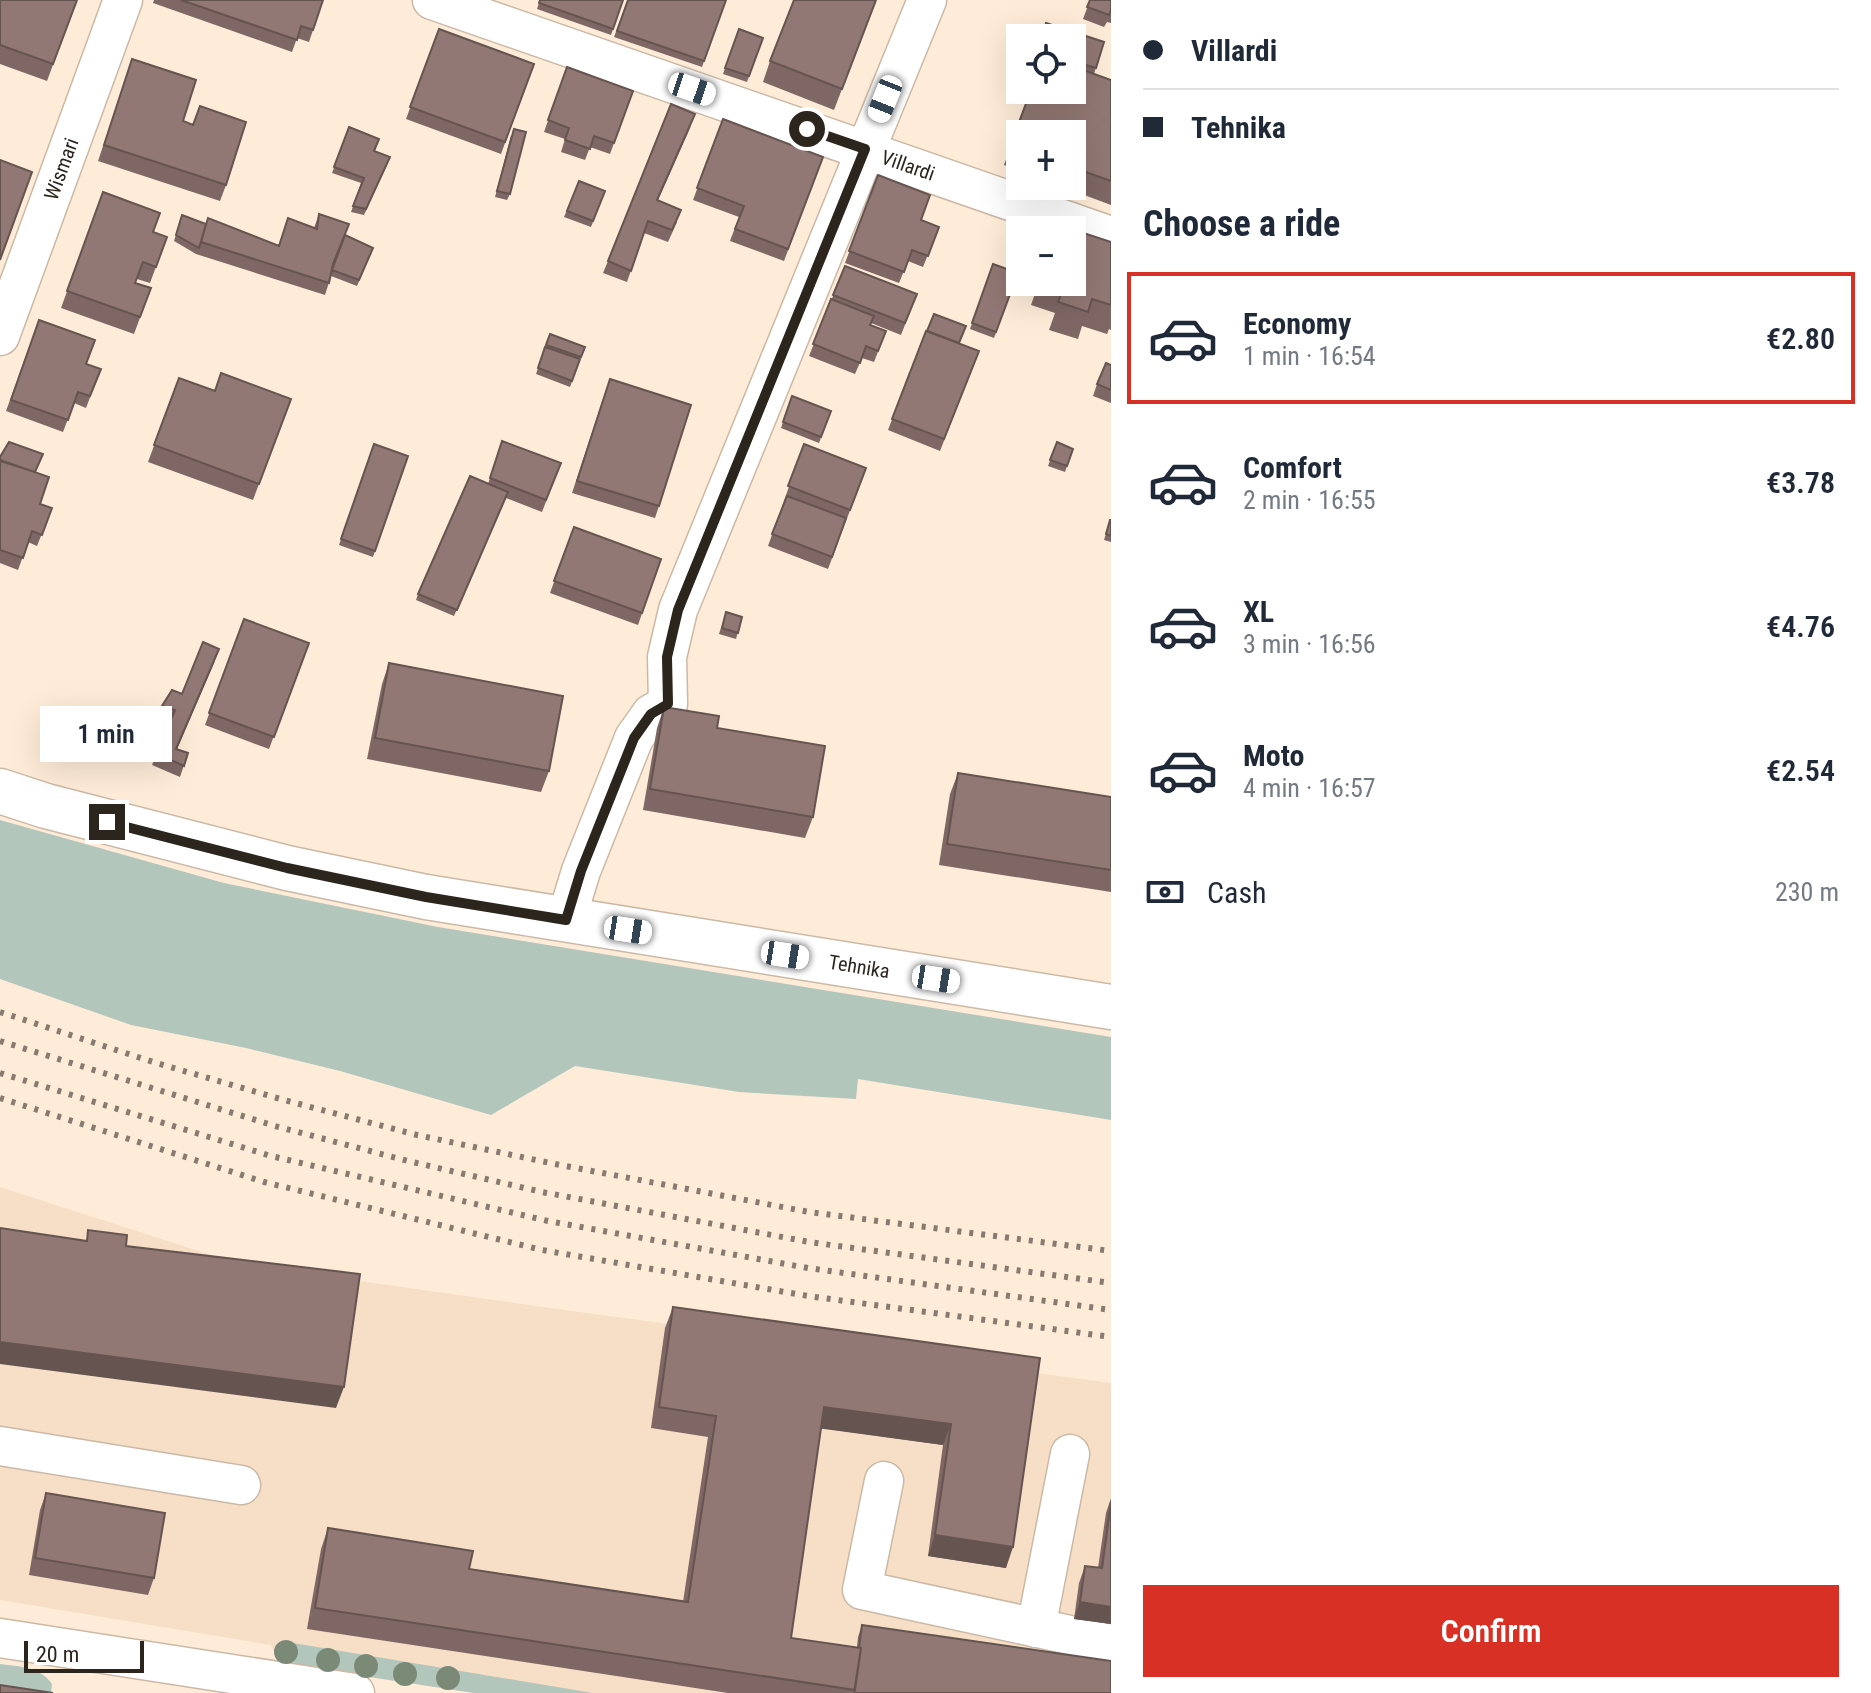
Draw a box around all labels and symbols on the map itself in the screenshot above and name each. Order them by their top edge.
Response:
car [665,70,719,108]
car [865,72,905,126]
route start [789,111,825,147]
street label: Wismari [39,135,84,203]
street label: Villardi [878,145,938,186]
callout: 1 min [41,706,173,762]
route end [89,804,125,840]
car [602,914,654,946]
car [759,939,811,971]
street label: Tehnika [827,950,891,983]
car [910,963,962,995]
scale bar [24,1637,144,1673]

